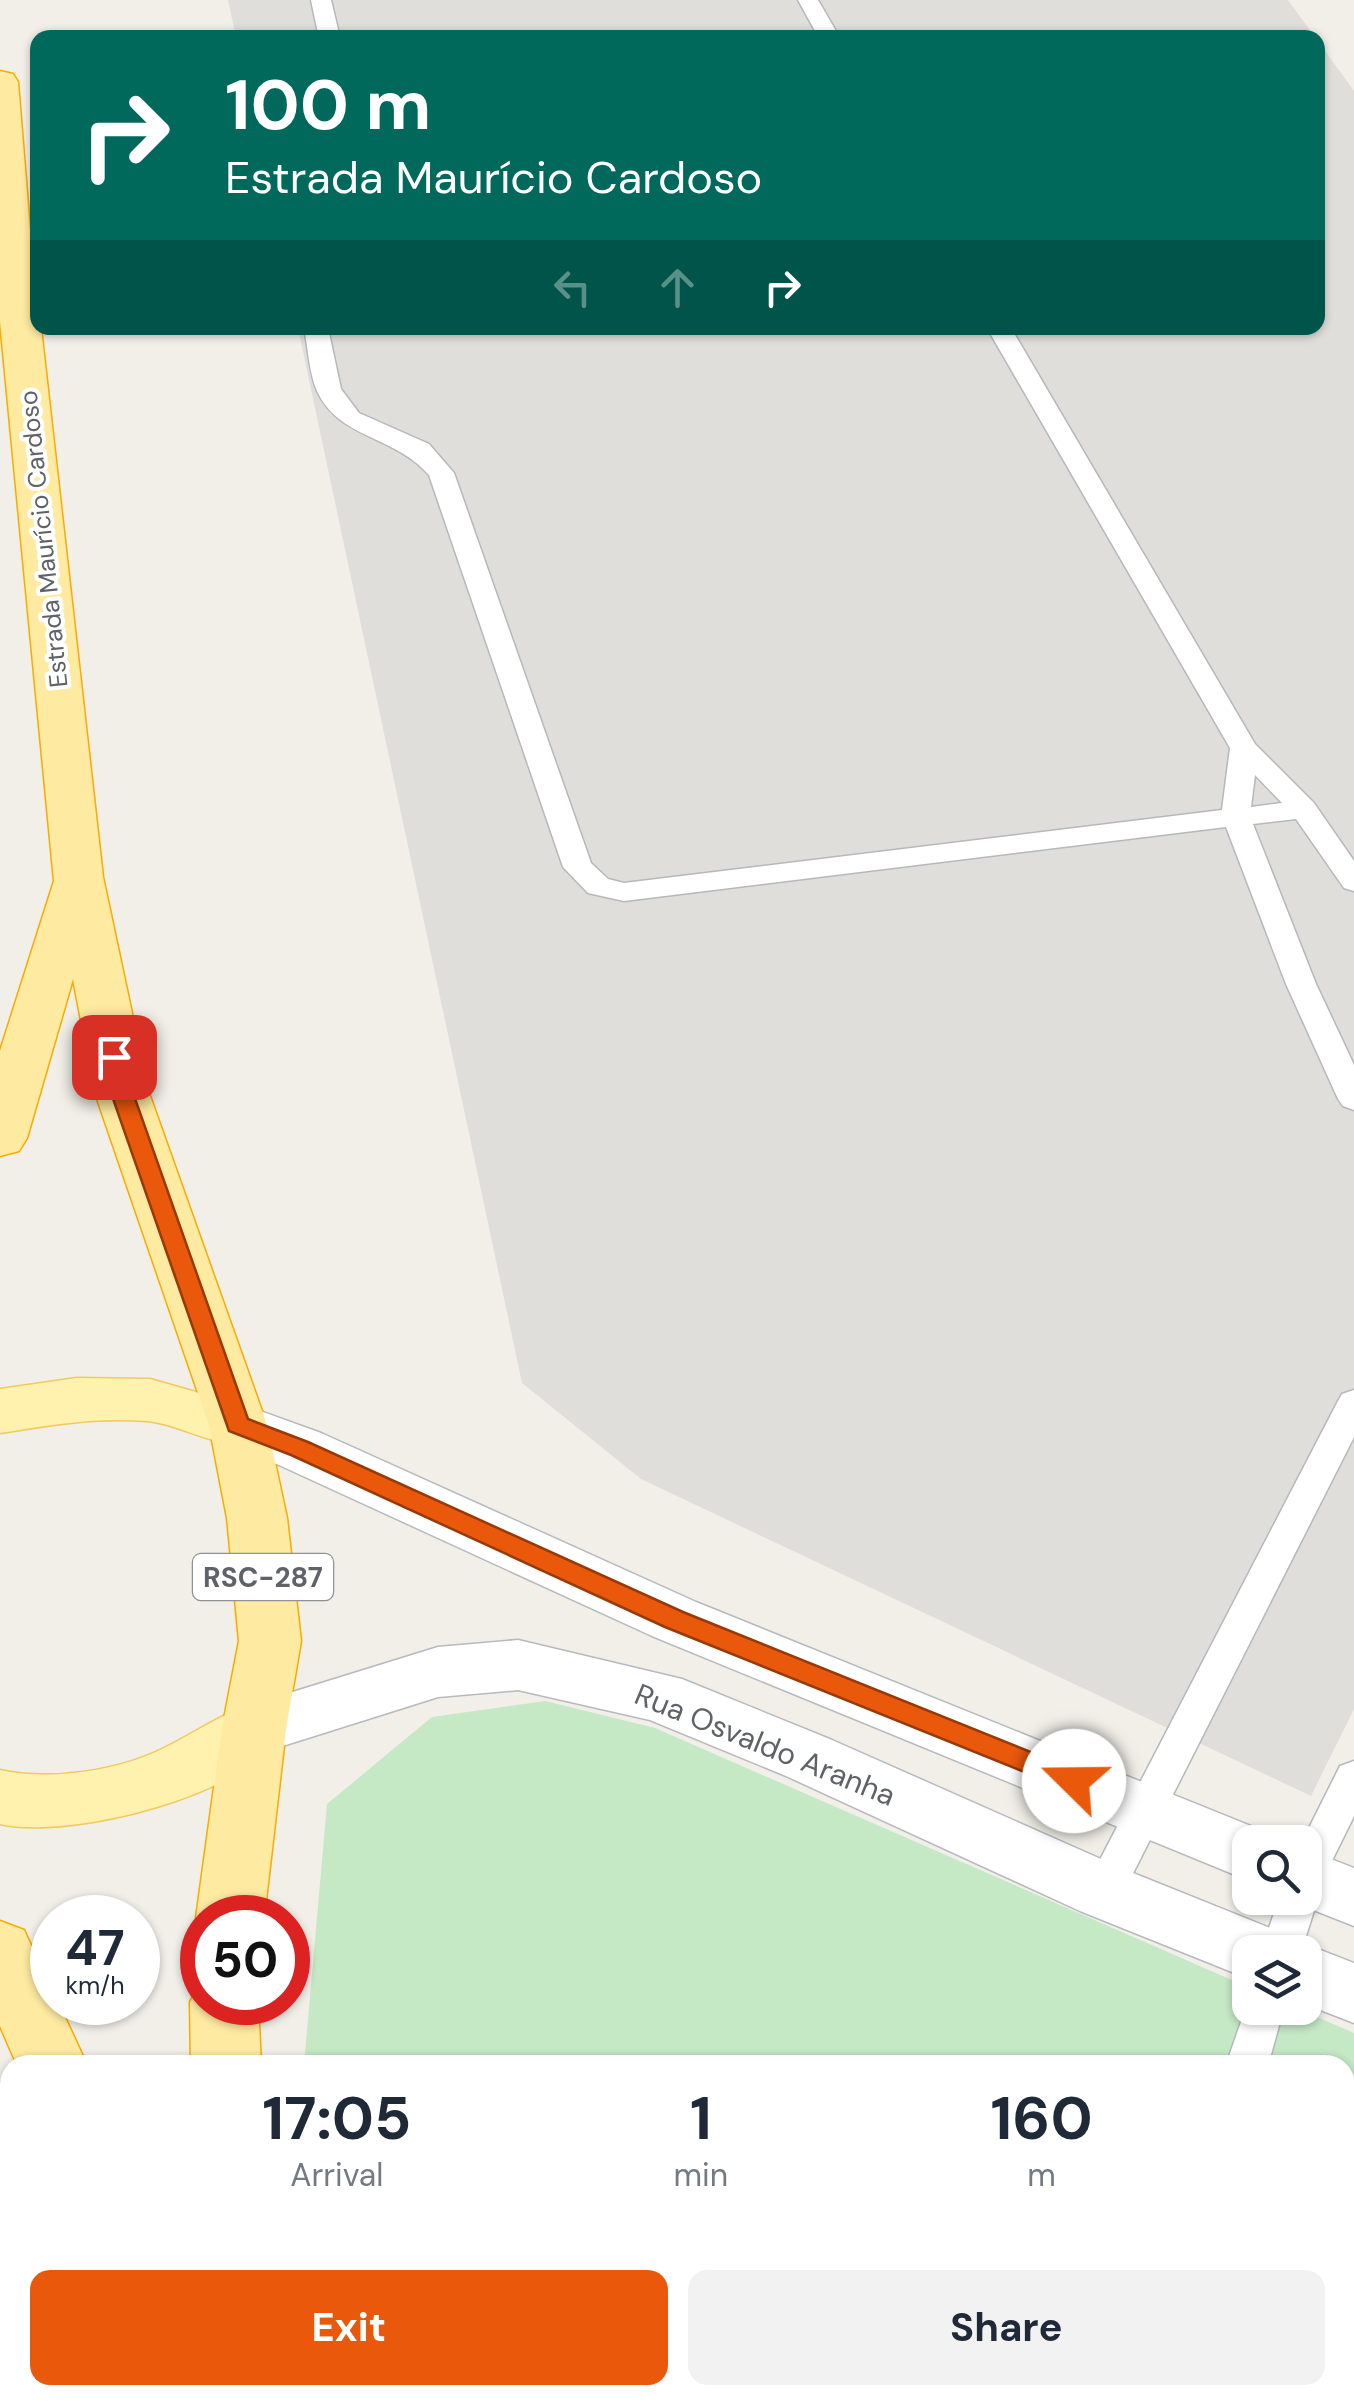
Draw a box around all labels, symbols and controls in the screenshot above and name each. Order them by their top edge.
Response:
text: 100 m [225,60,431,151]
icon: right [60,70,190,200]
text: Estrada Maurício Cardoso [225,148,762,207]
icon: left [545,260,600,315]
icon: ahead [650,260,705,315]
icon: right [755,260,810,315]
street label: Estrada Maurício Cardoso [11,389,76,689]
pin [72,1015,157,1100]
icon: arrive [87,1030,142,1085]
road number: RSC-287 [193,1554,333,1600]
street label: Rua Osvaldo Aranha [629,1674,901,1815]
position arrow [1022,1729,1126,1833]
map controls [1232,1825,1322,2025]
button: search [1232,1825,1322,1915]
speed limit sign: 50 [180,1895,310,2025]
text: 47 [65,1915,125,1981]
button: layers [1232,1935,1322,2025]
text: km/h [65,1969,125,2002]
text: 17:05 [262,2079,411,2158]
text: 1 [690,2079,712,2158]
text: 160 [991,2079,1093,2158]
text: Arrival [290,2154,383,2196]
text: min [674,2154,728,2196]
text: m [1027,2154,1056,2196]
button: Exit [30,2270,668,2385]
button: Share [688,2270,1325,2385]

